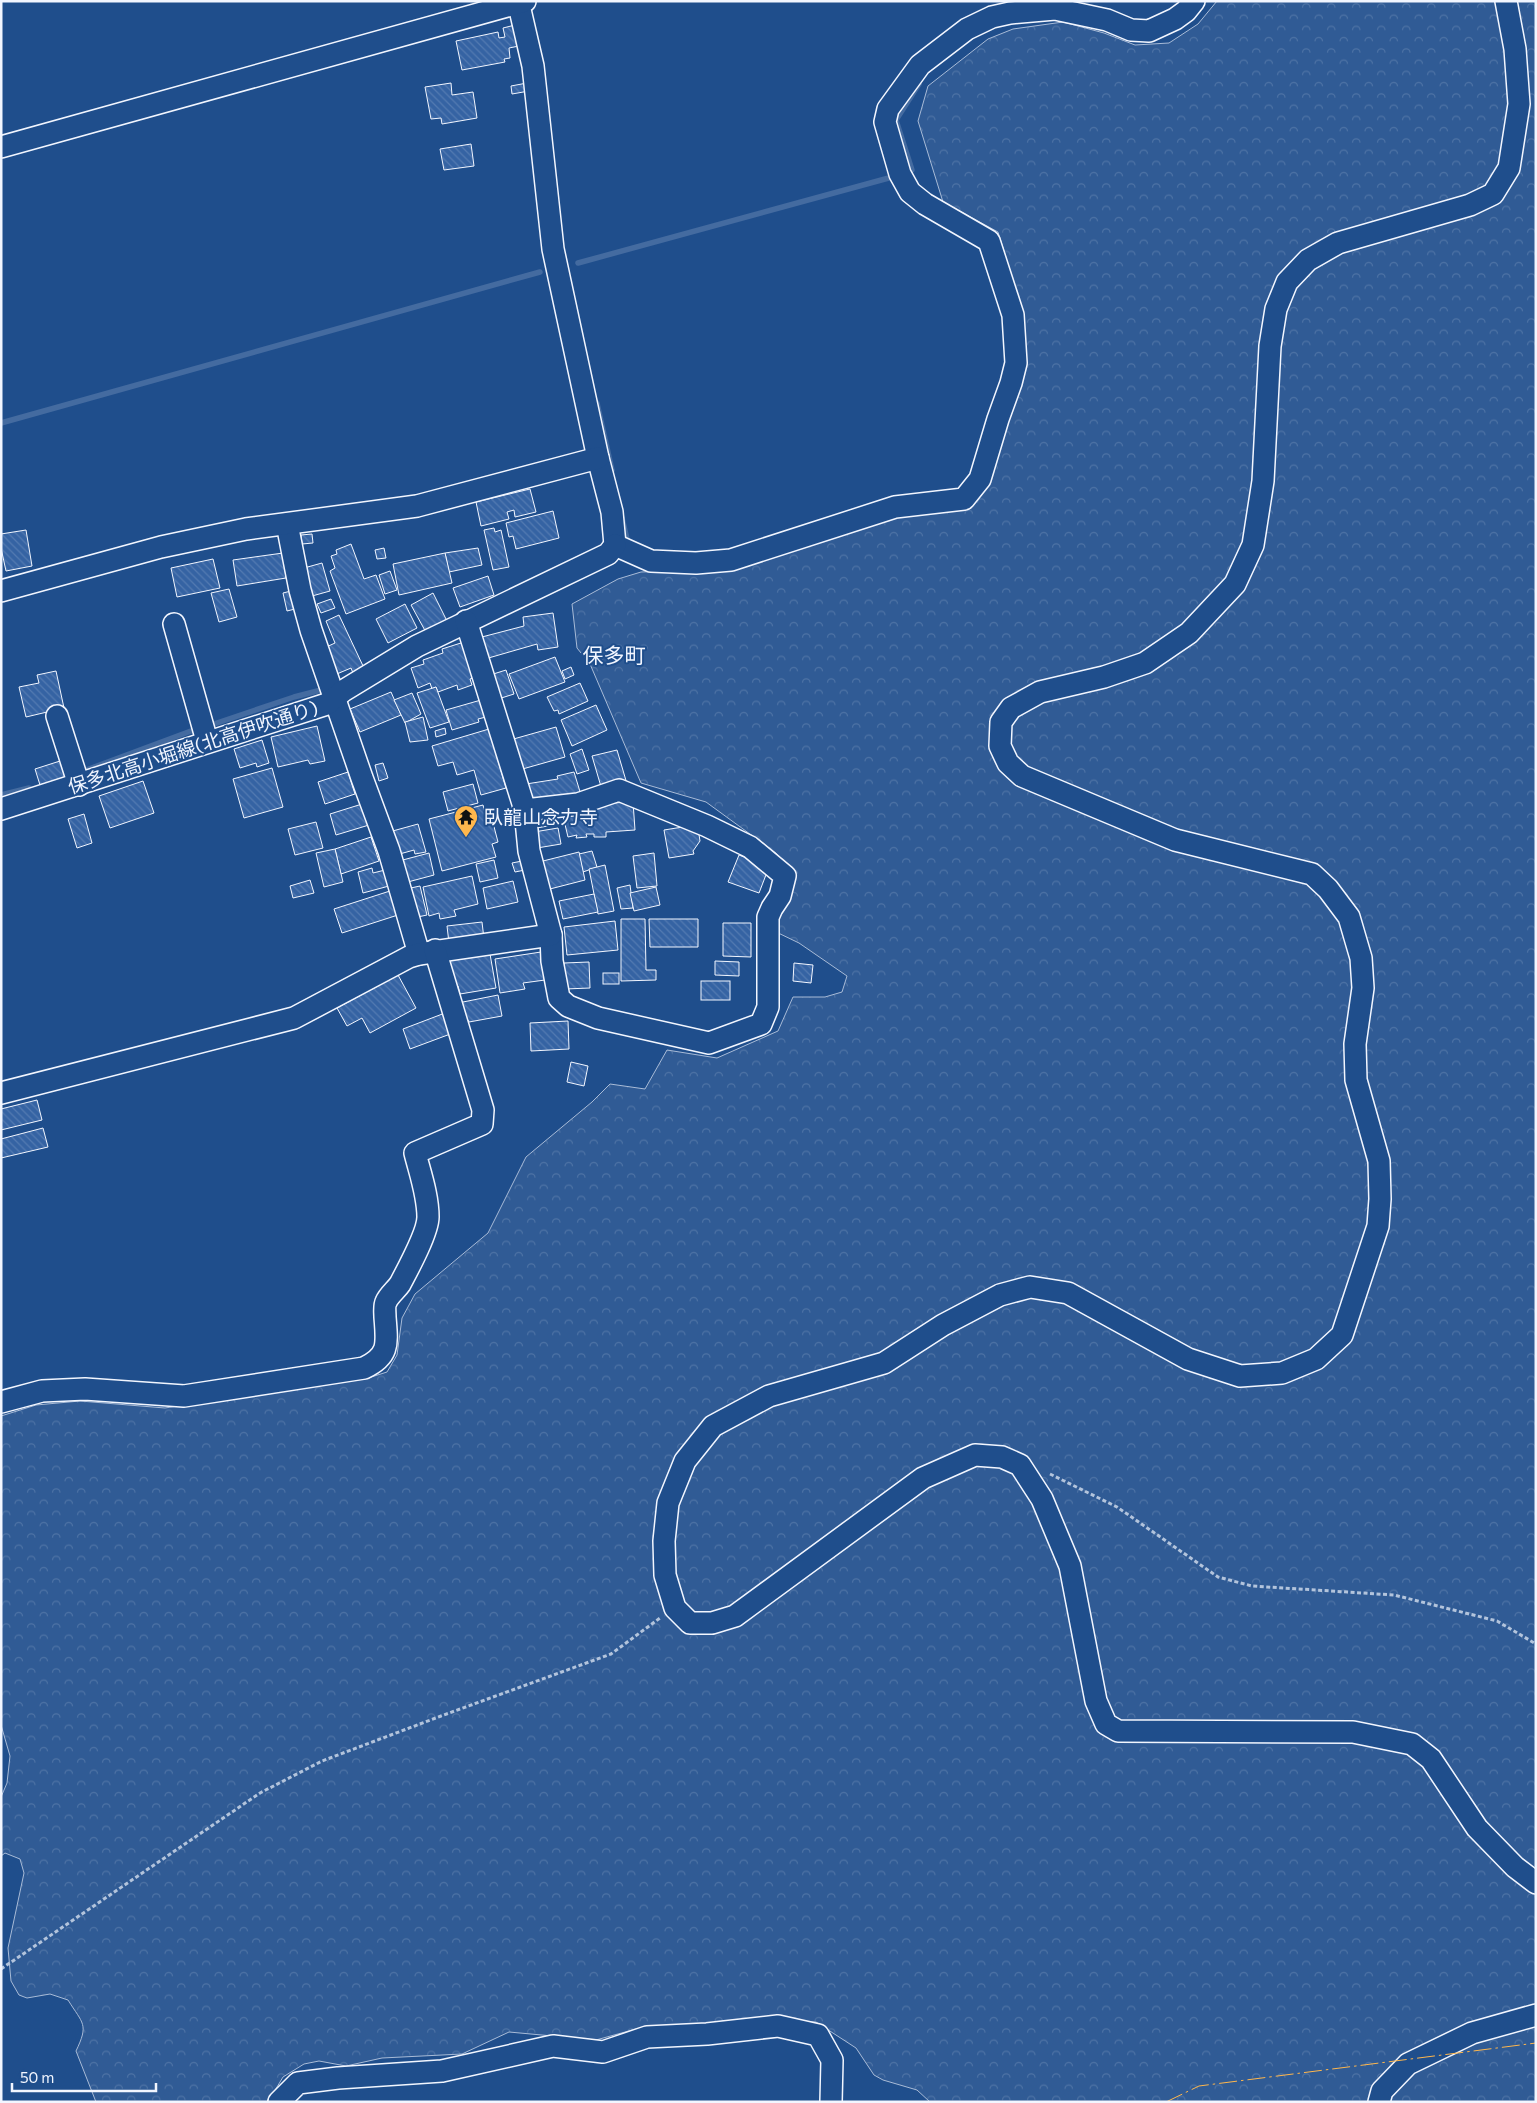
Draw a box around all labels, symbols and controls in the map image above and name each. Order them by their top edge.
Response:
district label: 保多町 [583,642,646,667]
street label: 保多北高小堀線(北高伊吹通り) [65,695,321,798]
temple icon: 臥龍山念力寺 [453,804,479,838]
place label: 臥龍山念力寺 [484,805,598,828]
scale bar [12,2060,156,2092]
text: 50 m [20,2068,54,2086]

